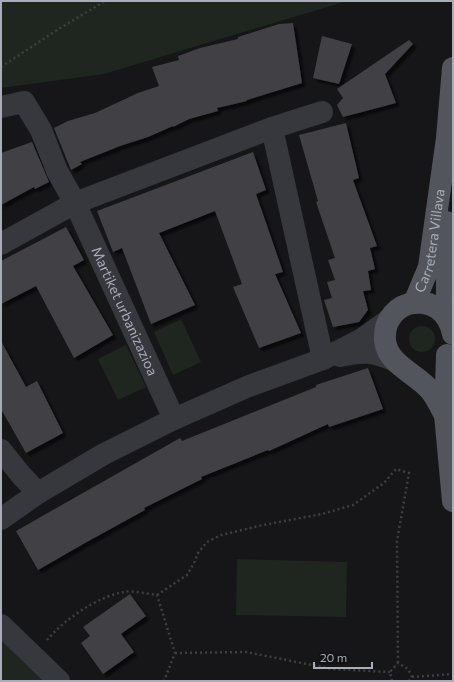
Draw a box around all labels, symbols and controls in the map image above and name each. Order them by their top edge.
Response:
street label: Carretera Villava [410,188,448,295]
street label: Martiket urbanizazioa [88,244,162,378]
scale bar [314,644,372,670]
text: 20 m [320,650,347,664]

